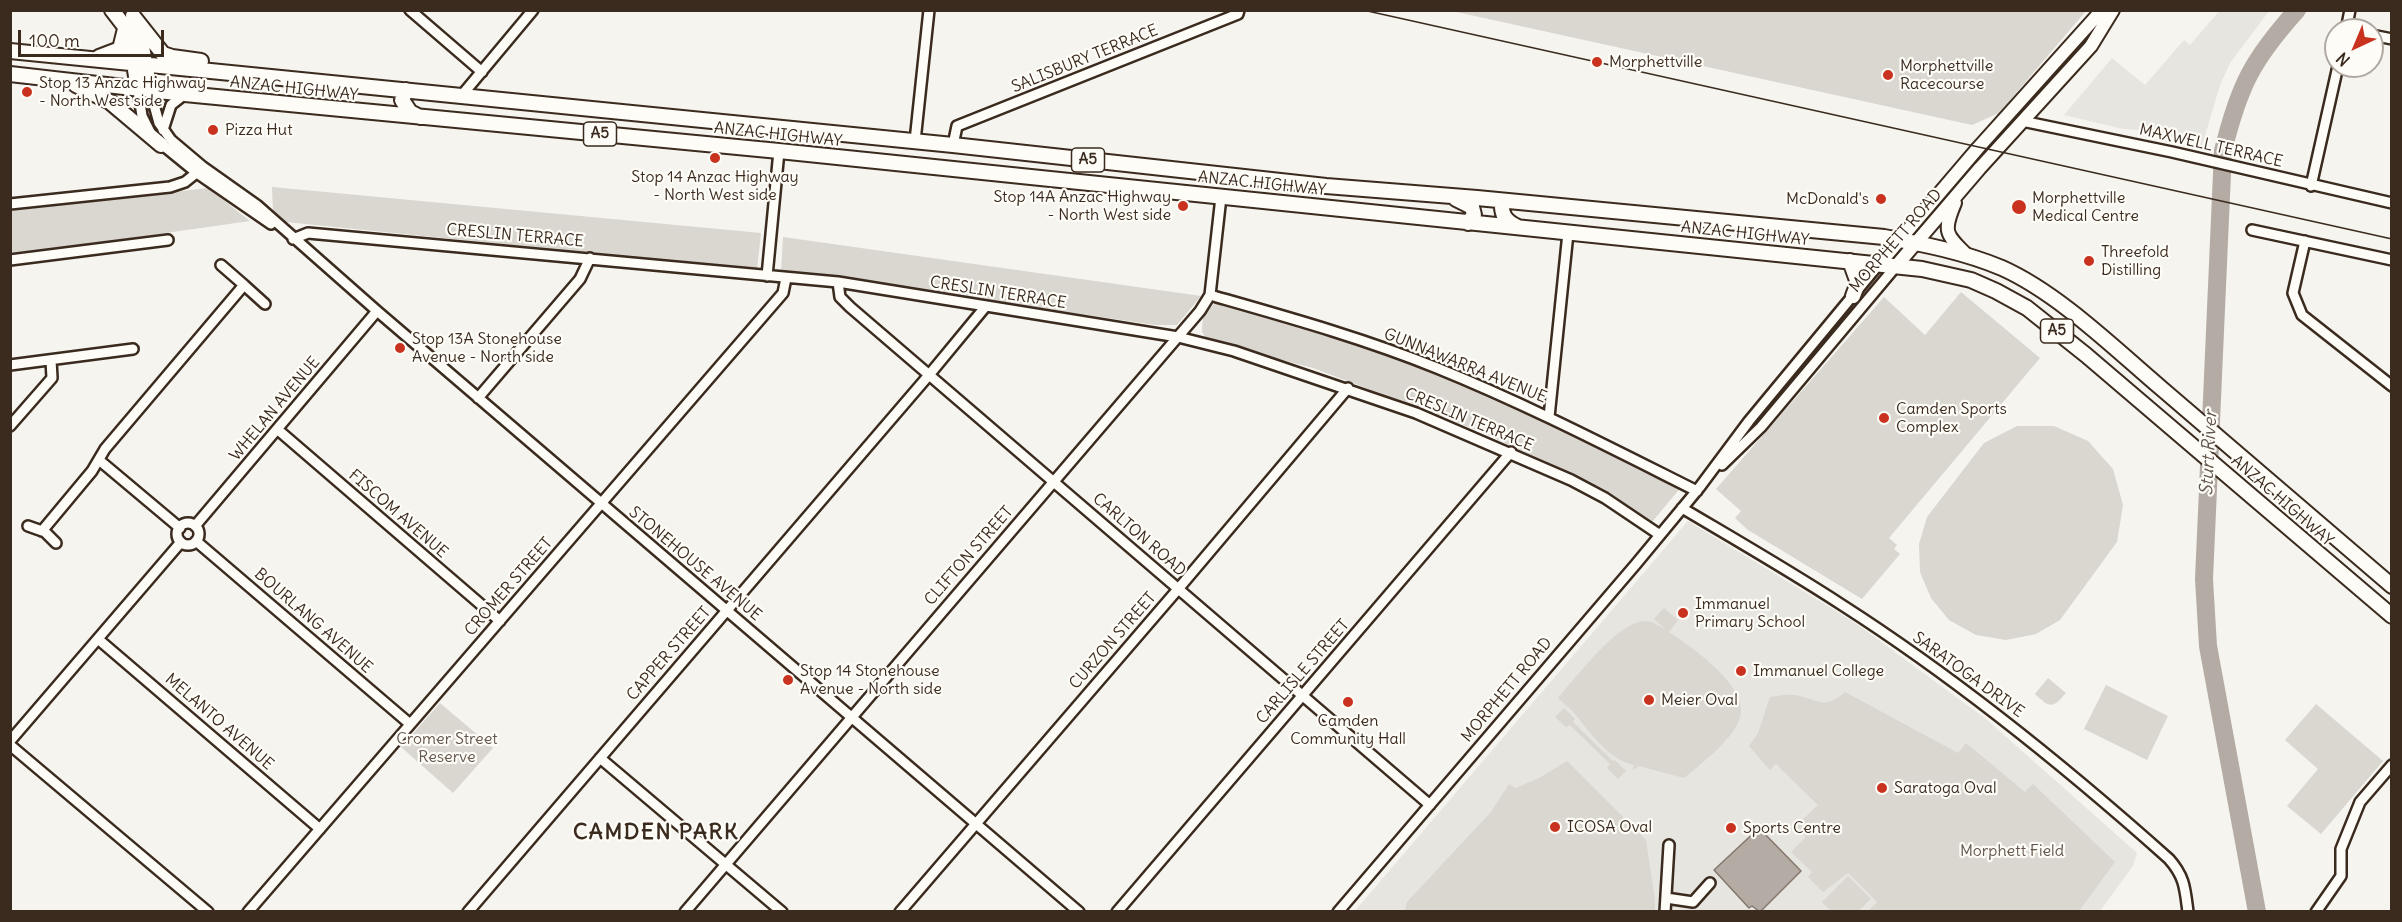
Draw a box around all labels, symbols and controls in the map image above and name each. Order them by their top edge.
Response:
scale bar [21,18,166,56]
north arrow [2324,18,2384,78]
street label: SALISBURY TERRACE [1009,21,1161,97]
text: 100 m [29,29,80,52]
text: N [2332,48,2354,71]
place label: Morphettville [1609,52,1702,72]
marker: Morphettville [1590,55,1604,69]
place label: Morphettville Racecourse [1900,56,1993,94]
marker: Morphettville Racecourse [1881,68,1895,82]
place label: Stop 13 Anzac Highway - North West side [39,73,206,111]
street label: ANZAC HIGHWAY [229,73,359,105]
marker: Stop 13 Anzac Highway - North West side [20,85,34,99]
street label: ANZAC HIGHWAY [713,119,843,151]
place label: Pizza Hut [225,120,293,140]
street label: MAXWELL TERRACE [2137,120,2285,172]
road number: A5 [584,122,616,146]
marker: Pizza Hut [206,123,220,137]
road number: A5 [1072,148,1104,172]
marker: Stop 14 Anzac Highway - North West side [708,151,722,165]
place label: Stop 14 Anzac Highway - North West side [631,167,799,205]
street label: ANZAC HIGHWAY [1197,168,1327,200]
street label: MORPHETT ROAD [1846,185,1946,297]
place label: Stop 14A Anzac Highway - North West side [993,187,1171,225]
place label: Morphettville Medical Centre [2032,188,2139,226]
place label: McDonald's [1786,189,1869,209]
marker: McDonald's [1874,192,1888,206]
marker: Morphettville Medical Centre [2010,198,2028,216]
marker: Stop 14A Anzac Highway - North West side [1176,199,1190,213]
street label: ANZAC HIGHWAY [1680,218,1810,250]
street label: CRESLIN TERRACE [446,220,584,252]
place label: Threefold Distilling [2101,242,2169,280]
marker: Threefold Distilling [2082,254,2096,268]
street label: CRESLIN TERRACE [929,273,1067,313]
road number: A5 [2040,319,2074,343]
street label: GUNNAWARRA AVENUE [1381,325,1549,407]
place label: Stop 13A Stonehouse Avenue - North side [412,329,562,367]
marker: Stop 13A Stonehouse Avenue - North side [393,341,407,355]
street label: WHELAN AVENUE [226,353,324,465]
street label: CRESLIN TERRACE [1402,384,1536,456]
place label: Camden Sports Complex [1896,399,2007,437]
water label: Sturt River [2196,410,2222,496]
marker: Camden Sports Complex [1877,411,1891,425]
street label: ANZAC HIGHWAY [2227,451,2337,551]
street label: FISCOM AVENUE [345,466,451,562]
street label: CARLTON ROAD [1088,489,1190,581]
street label: STONEHOUSE AVENUE [625,503,765,625]
street label: CLIFTON STREET [921,503,1017,609]
street label: CROMER STREET [461,534,557,640]
street label: BOURLANG AVENUE [250,565,376,677]
street label: CURZON STREET [1066,589,1160,693]
place label: Immanuel Primary School [1695,594,1805,632]
street label: CAPPER STREET [623,603,715,705]
marker: Immanuel Primary School [1676,606,1690,620]
street label: CARLISLE STREET [1252,616,1354,728]
street label: SARATOGA DRIVE [1909,628,2027,722]
street label: MORPHETT ROAD [1458,634,1556,746]
place label: Stop 14 Stonehouse Avenue - North side [800,661,942,699]
place label: Immanuel College [1753,661,1884,681]
marker: Immanuel College [1734,664,1748,678]
street label: MELANTO AVENUE [161,670,277,774]
marker: Stop 14 Stonehouse Avenue - North side [781,673,795,687]
place label: Meier Oval [1661,690,1738,710]
marker: Meier Oval [1642,693,1656,707]
marker: Camden Community Hall [1341,695,1355,709]
place label: Camden Community Hall [1290,711,1406,749]
park label: Cromer Street Reserve [396,729,498,767]
place label: Saratoga Oval [1894,778,1997,798]
marker: Saratoga Oval [1875,781,1889,795]
place label: ICOSA Oval [1567,817,1652,837]
place label: Sports Centre [1743,818,1841,838]
district label: CAMDEN PARK [573,820,739,846]
marker: ICOSA Oval [1548,820,1562,834]
marker: Sports Centre [1724,821,1738,835]
park label: Morphett Field [1960,841,2064,861]

